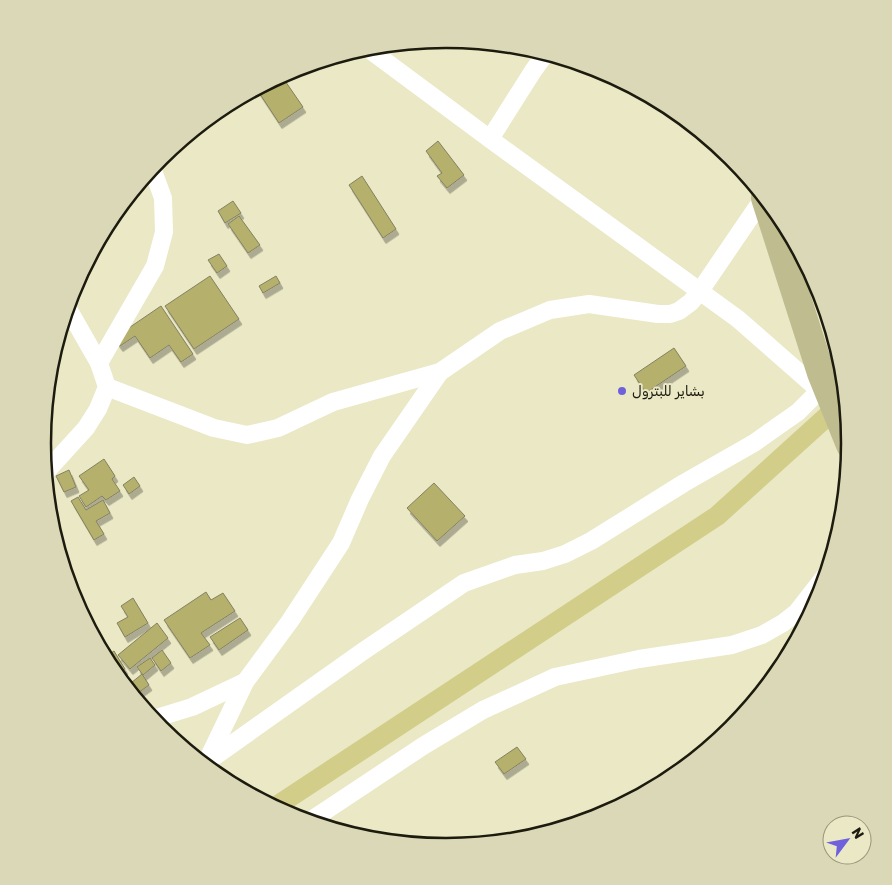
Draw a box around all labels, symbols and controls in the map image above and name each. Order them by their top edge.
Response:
place label: بشاير للبترول [632,383,705,400]
marker: بشاير للبترول [616,385,628,397]
north arrow [822,815,872,865]
text: N [848,825,867,842]

